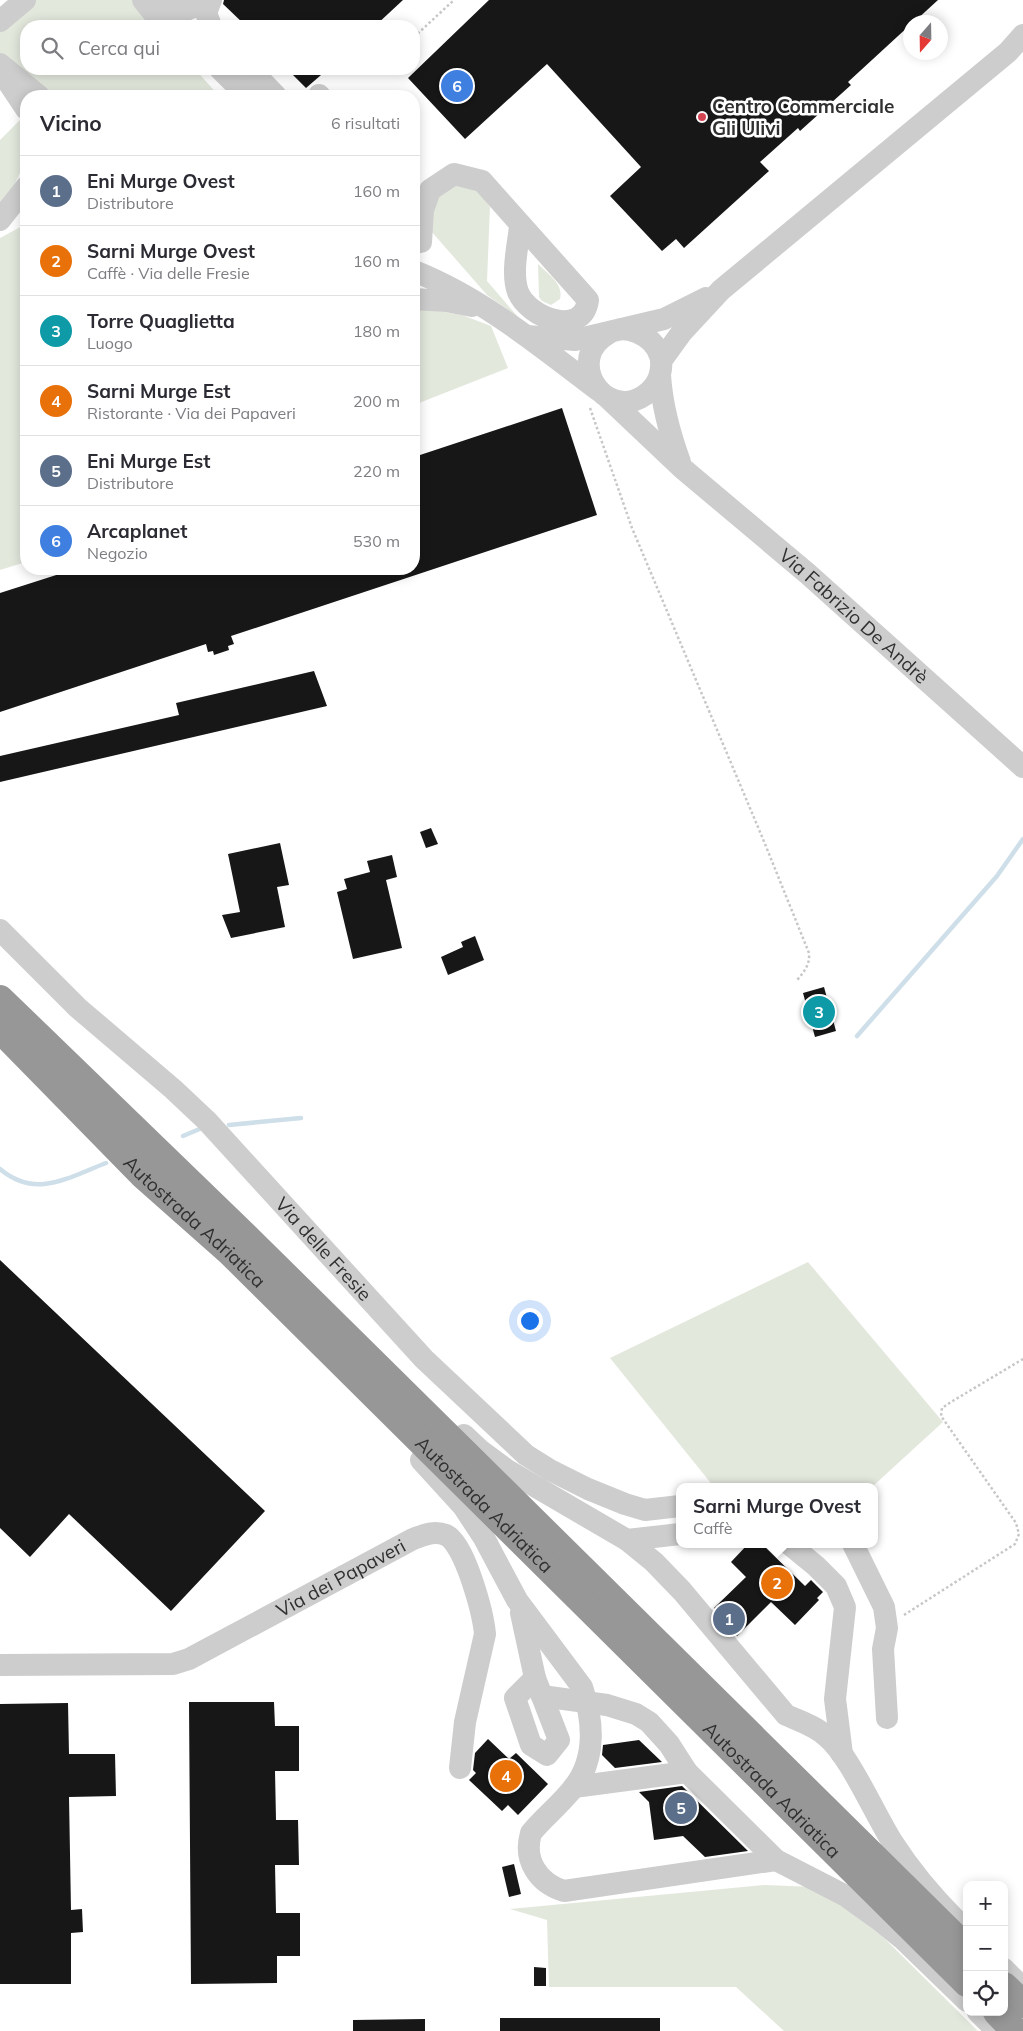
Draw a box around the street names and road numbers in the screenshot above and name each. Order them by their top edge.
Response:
street label: Via Fabrizio De Andrè [774,543,934,689]
street label: Autostrada Adriatica [119,1150,271,1293]
street label: Via delle Fresie [270,1192,377,1306]
street label: Autostrada Adriatica [411,1431,558,1578]
street label: Via dei Papaveri [272,1533,410,1622]
street label: Autostrada Adriatica [698,1716,846,1863]

